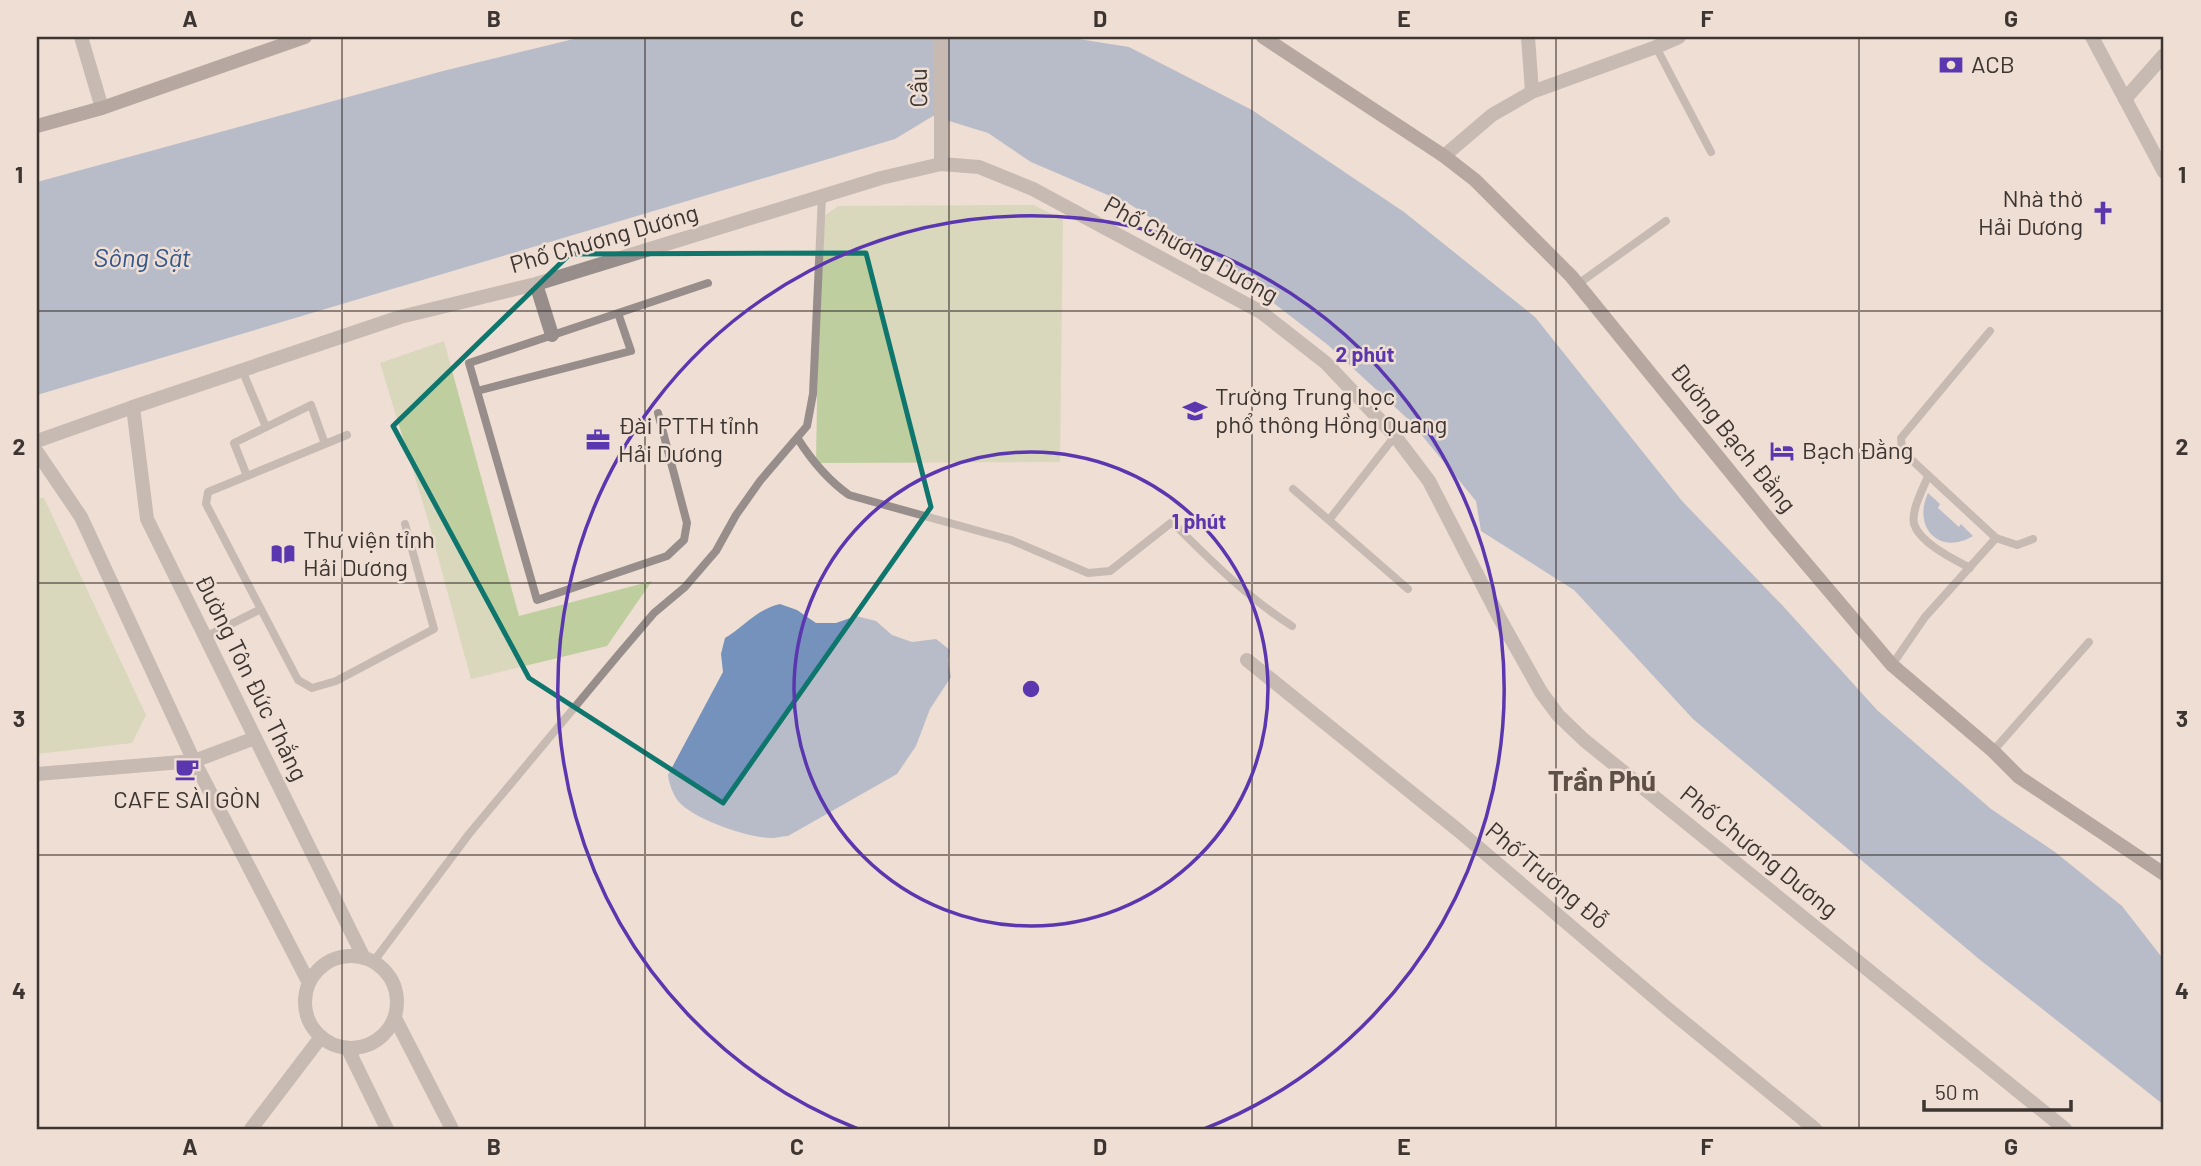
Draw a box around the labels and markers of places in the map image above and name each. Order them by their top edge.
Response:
place label: ACB [1971,49,2015,78]
bank icon: ACB [1937,51,1965,79]
place label: Nhà thờ Hải Dương [1978,183,2083,240]
church icon: Nhà thờ Hải Dương [2089,199,2117,227]
place label: Trường Trung học phổ thông Hồng Quang [1215,381,1447,438]
school or university icon: Trường Trung học phổ thông Hồng Quang [1181,397,1209,425]
place label: Đài PTTH tỉnh Hải Dương [618,410,759,467]
office icon: Đài PTTH tỉnh Hải Dương [584,426,612,454]
place label: Bạch Đằng [1802,435,1913,464]
hotel icon: Bạch Đằng [1768,437,1796,465]
place label: Thư viện tỉnh Hải Dương [303,524,435,581]
library icon: Thư viện tỉnh Hải Dương [269,540,297,568]
centre of rings [1019,677,1043,701]
cafe icon: CAFE SÀI GÒN [173,755,201,783]
place label: CAFE SÀI GÒN [113,784,261,813]

